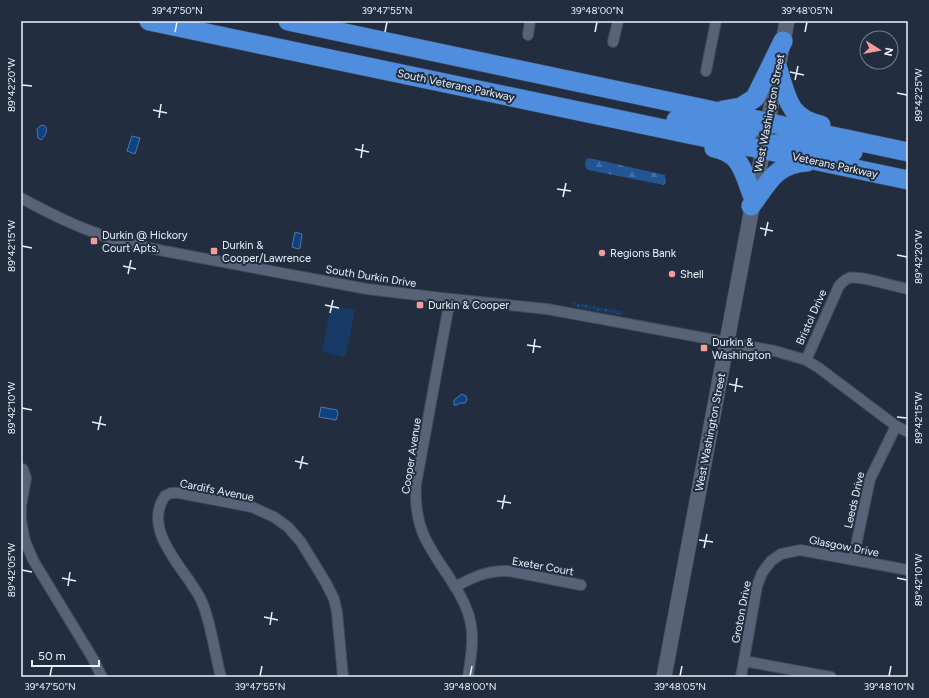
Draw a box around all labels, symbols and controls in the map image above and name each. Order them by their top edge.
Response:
text: 39°47'50"N [151,4,203,17]
text: 39°47'55"N [362,4,412,17]
text: 39°48'00"N [571,4,623,17]
text: 39°48'05"N [781,4,833,17]
north arrow [859,30,899,70]
text: N [881,46,896,57]
street label: West Washington Street [752,53,787,173]
text: 89°42'20"W [5,58,18,112]
street label: South Veterans Parkway [396,67,516,104]
text: 89°42'25"W [912,68,925,122]
street label: Veterans Parkway [791,150,879,181]
text: 89°42'15"W [5,220,18,272]
place label: Durkin @ Hickory Court Apts. [102,229,188,255]
text: 89°42'20"W [912,230,925,284]
marker: Durkin @ Hickory Court Apts. [89,236,99,246]
place label: Durkin & Cooper/Lawrence [222,239,311,265]
marker: Durkin & Cooper/Lawrence [209,246,219,256]
place label: Regions Bank [610,247,677,260]
marker: Regions Bank [597,248,607,258]
street label: South Durkin Drive [325,263,417,290]
place label: Shell [680,268,704,281]
marker: Shell [667,269,677,279]
street label: Bristol Drive [793,288,829,347]
place label: Durkin & Cooper [428,299,509,312]
marker: Durkin & Cooper [415,300,425,310]
place label: Durkin & Washington [712,336,771,362]
marker: Durkin & Washington [699,343,709,353]
street label: West Washington Street [693,372,728,492]
text: 89°42'10"W [5,381,18,434]
text: 89°42'15"W [912,392,925,444]
street label: Cooper Avenue [399,417,424,495]
street label: Leeds Drive [842,471,867,530]
street label: Cardifs Avenue [179,477,255,504]
street label: Glasgow Drive [808,533,880,560]
text: 89°42'05"W [5,542,18,597]
text: 89°42'10"W [912,553,925,606]
street label: Exeter Court [511,555,575,578]
street label: Groton Drive [729,580,754,644]
scale bar [32,642,99,668]
text: 50 m [38,649,66,663]
text: 39°47'50"N [24,680,76,693]
text: 39°47'55"N [235,680,285,693]
text: 39°48'00"N [444,680,496,693]
text: 39°48'05"N [654,680,706,693]
text: 39°48'10"N [864,680,914,693]

